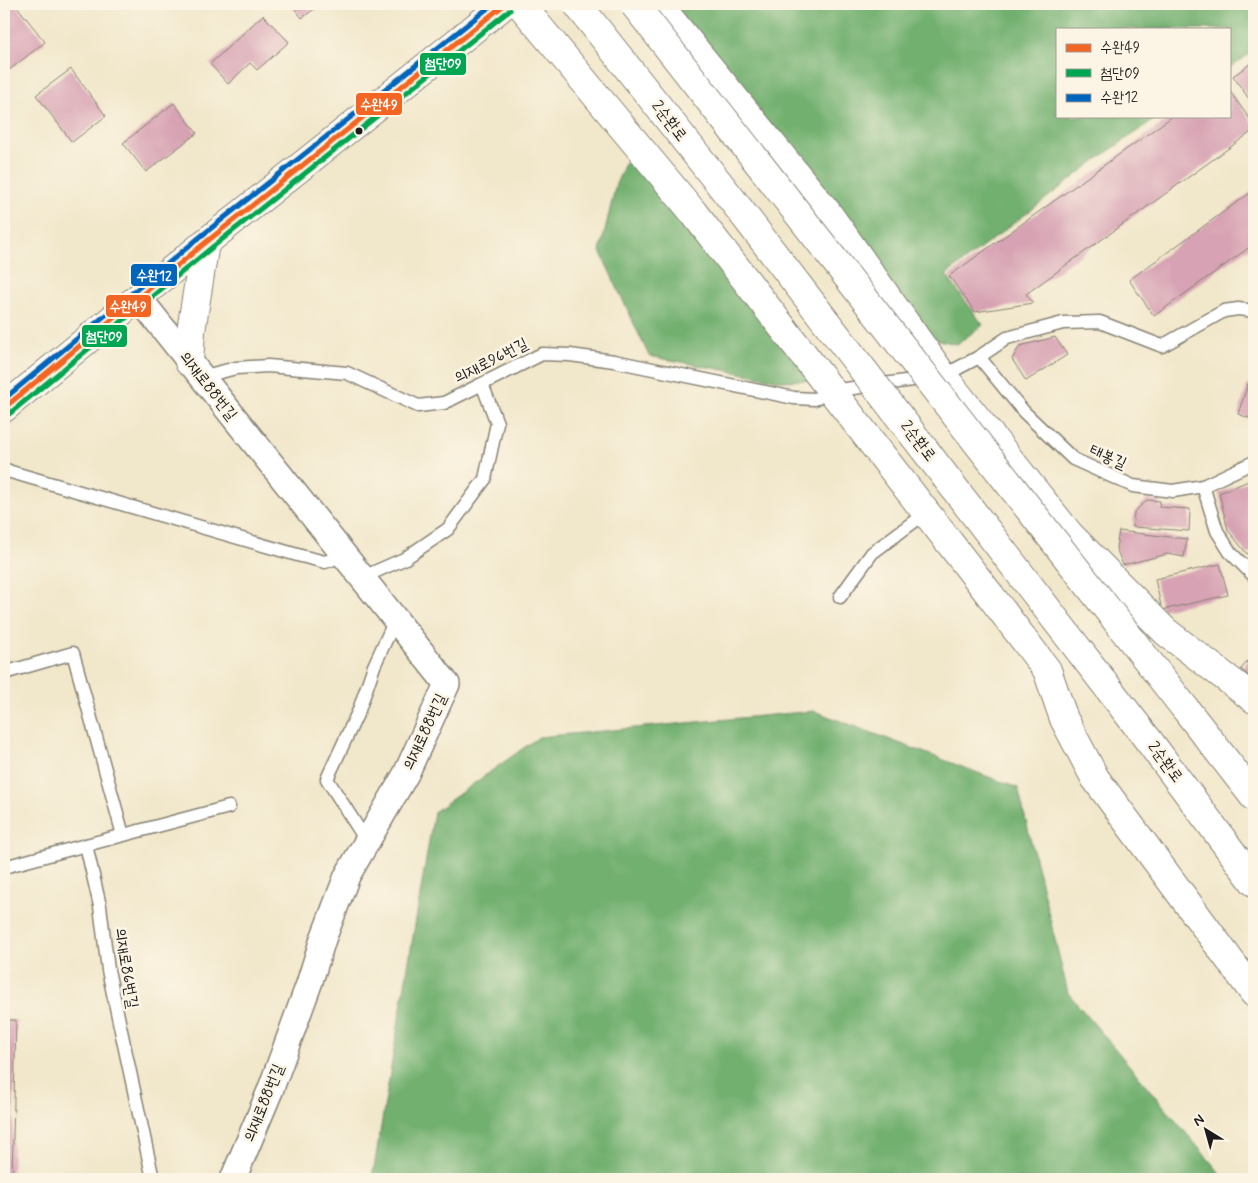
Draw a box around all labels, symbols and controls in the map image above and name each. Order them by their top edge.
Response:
legend [1056,28,1230,118]
text: 수완49 [1100,38,1140,58]
line badge: 첨단09 [419,52,467,76]
text: 첨단09 [424,55,462,73]
text: 첨단09 [1100,64,1140,84]
text: 수완12 [1100,88,1138,108]
line badge: 수완49 [355,92,403,116]
text: 수완49 [360,96,398,114]
street label: 2순환로 [646,96,692,146]
unlabelled marker [354,126,364,136]
line badge: 수완12 [130,263,178,287]
text: 수완12 [136,267,172,285]
line badge: 수완49 [105,294,152,318]
text: 수완49 [109,298,147,316]
line badge: 첨단09 [81,324,128,348]
text: 첨단09 [85,328,123,346]
street label: 의재로96번길 [450,333,532,389]
street label: 의재로88번길 [174,347,242,425]
street label: 2순환로 [895,416,941,466]
street label: 태봉길 [1086,440,1130,474]
street label: 의재로88번길 [398,690,452,774]
street label: 2순환로 [1143,737,1187,787]
street label: 의재로86번길 [109,926,143,1010]
street label: 의재로88번길 [239,1061,289,1145]
north arrow [1180,1106,1230,1156]
text: N [1190,1110,1208,1130]

